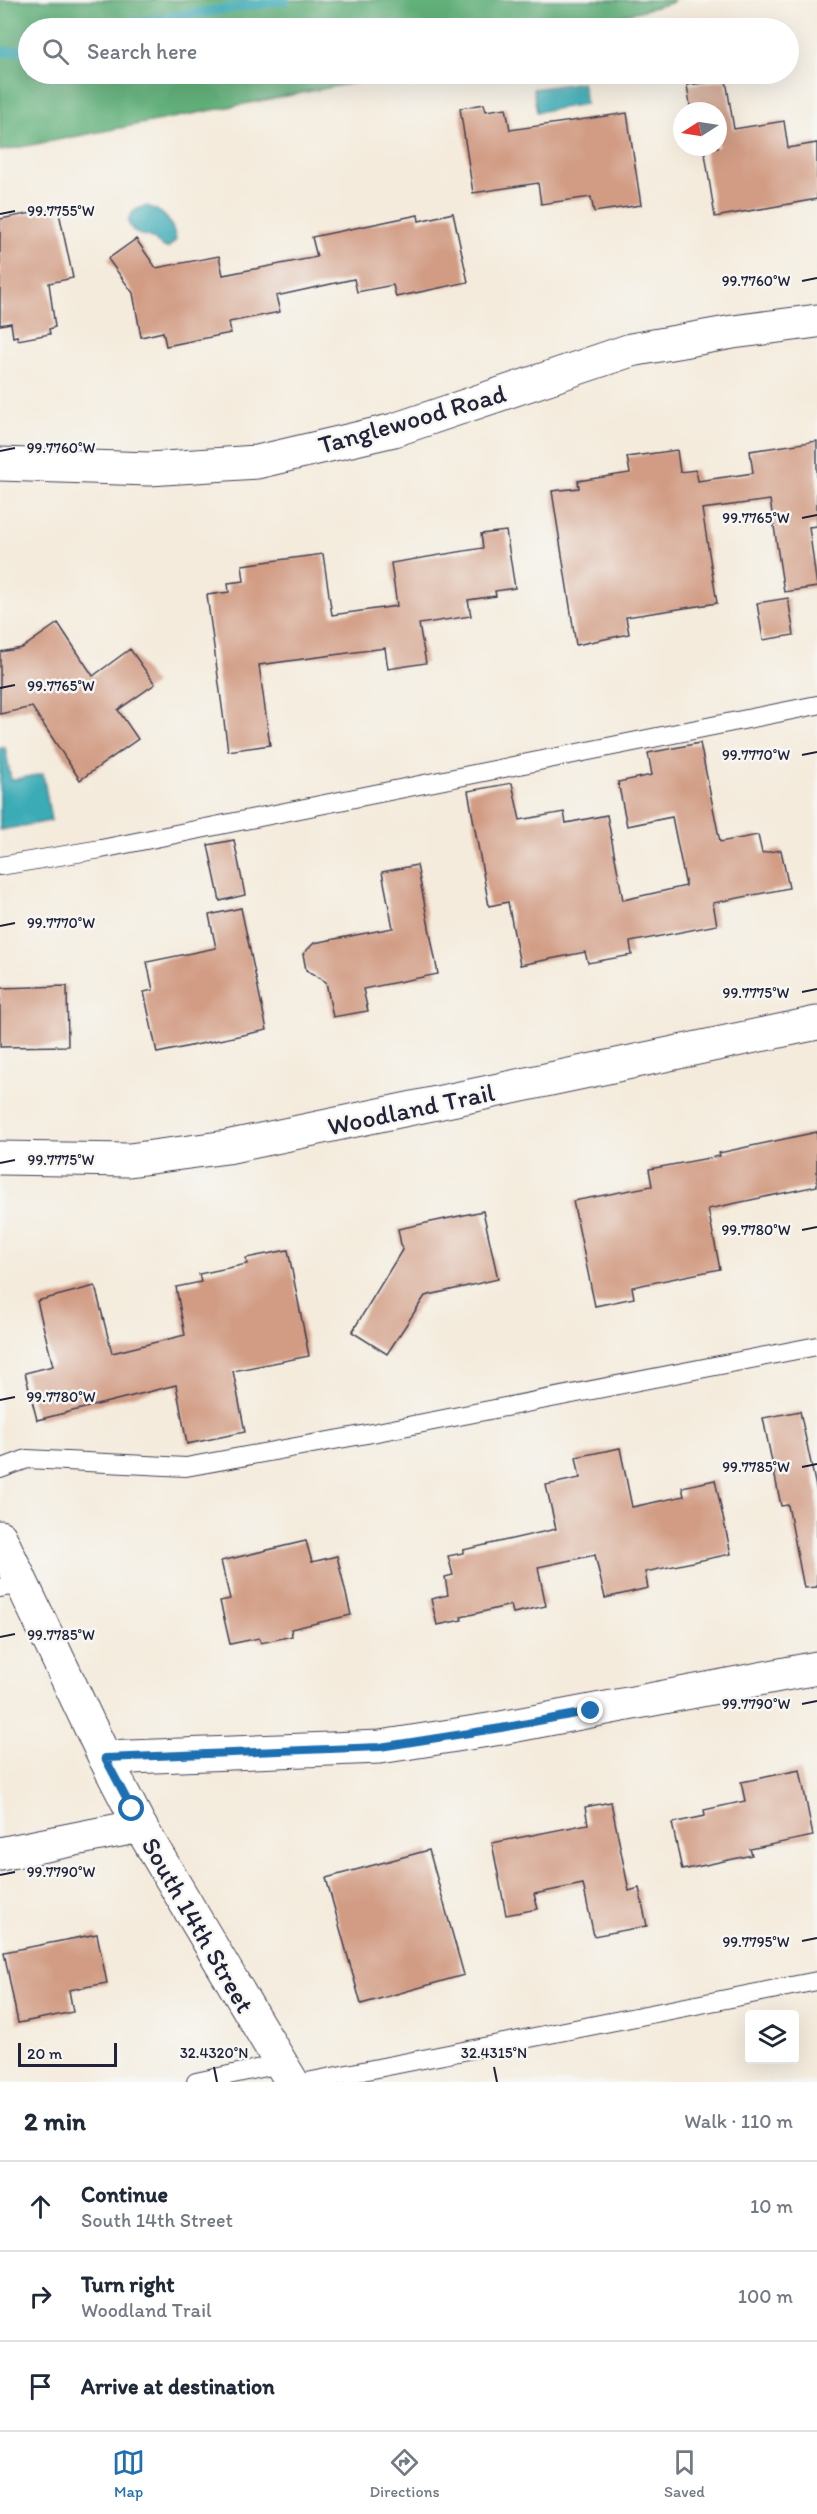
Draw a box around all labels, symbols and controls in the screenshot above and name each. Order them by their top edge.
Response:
search box [18,18,799,84]
icon: search [39,35,72,68]
text: Search here [87,38,197,65]
north arrow [673,102,727,156]
text: 99.7755°W [27,202,95,220]
text: 99.7760°W [722,272,791,290]
street label: Tanglewood Road [314,377,510,461]
text: 99.7760°W [27,439,96,457]
text: 99.7765°W [722,509,790,527]
text: 99.7765°W [27,677,95,695]
text: 99.7770°W [722,746,790,764]
text: 99.7770°W [27,914,95,932]
text: 99.7775°W [723,984,790,1002]
street label: Woodland Trail [325,1076,497,1142]
text: 99.7775°W [28,1151,95,1169]
text: 99.7780°W [722,1221,791,1239]
text: 99.7780°W [27,1388,96,1406]
text: 99.7785°W [722,1458,790,1476]
text: 99.7785°W [27,1626,95,1644]
text: 99.7790°W [722,1695,790,1713]
route end [577,1697,603,1723]
route start [118,1795,144,1821]
street label: South 14th Street [135,1831,261,2019]
text: 99.7790°W [27,1863,95,1881]
text: 99.7795°W [722,1933,790,1951]
map controls [745,2010,799,2064]
button: layers [745,2010,799,2064]
scale bar [18,2040,117,2068]
text: 20 m [27,2044,62,2063]
text: 32.4320°N [180,2044,248,2062]
text: 32.4315°N [461,2044,527,2062]
text: 2 min [24,2105,86,2137]
text: Walk · 110 m [684,2109,793,2133]
text: Continue [81,2181,168,2208]
icon: ahead [24,2190,57,2223]
text: 10 m [750,2194,793,2218]
text: South 14th Street [81,2208,233,2232]
text: Turn right [81,2271,175,2298]
icon: right [24,2280,57,2313]
text: 100 m [738,2284,793,2308]
text: Woodland Trail [81,2298,212,2322]
icon: arrive [24,2370,57,2403]
text: Arrive at destination [81,2373,275,2400]
tab: Map [112,2446,145,2501]
tab: Directions [369,2446,440,2501]
tab: Saved [664,2446,705,2501]

